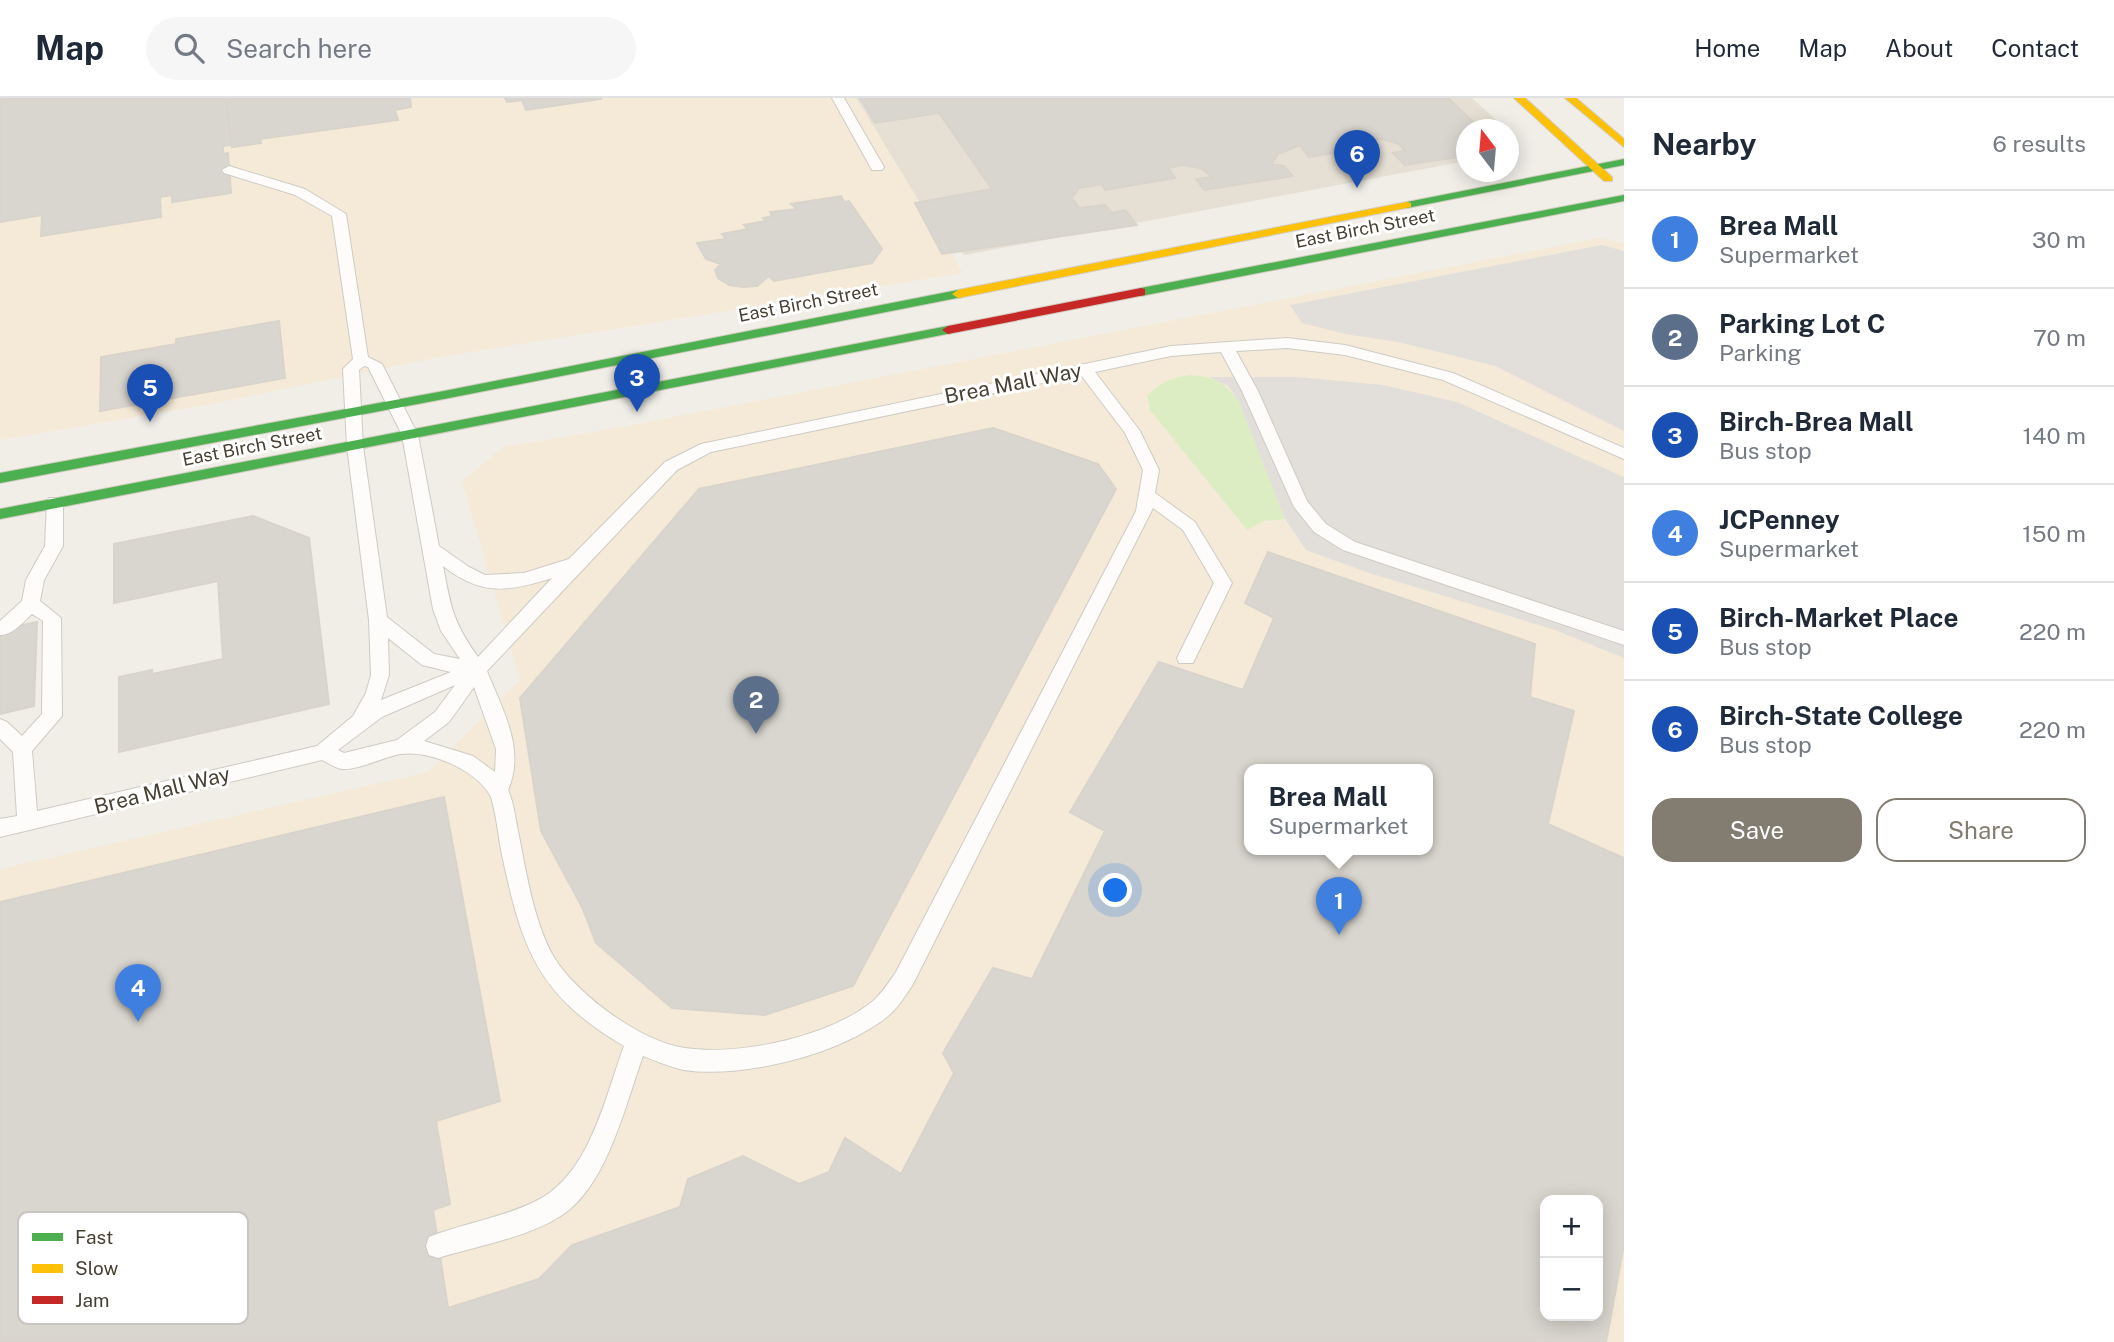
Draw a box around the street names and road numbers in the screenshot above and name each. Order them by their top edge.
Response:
street label: East Birch Street [1293,204,1437,252]
street label: East Birch Street [736,278,880,326]
street label: Brea Mall Way [942,357,1084,409]
street label: East Birch Street [180,422,324,470]
street label: Brea Mall Way [91,761,233,819]

